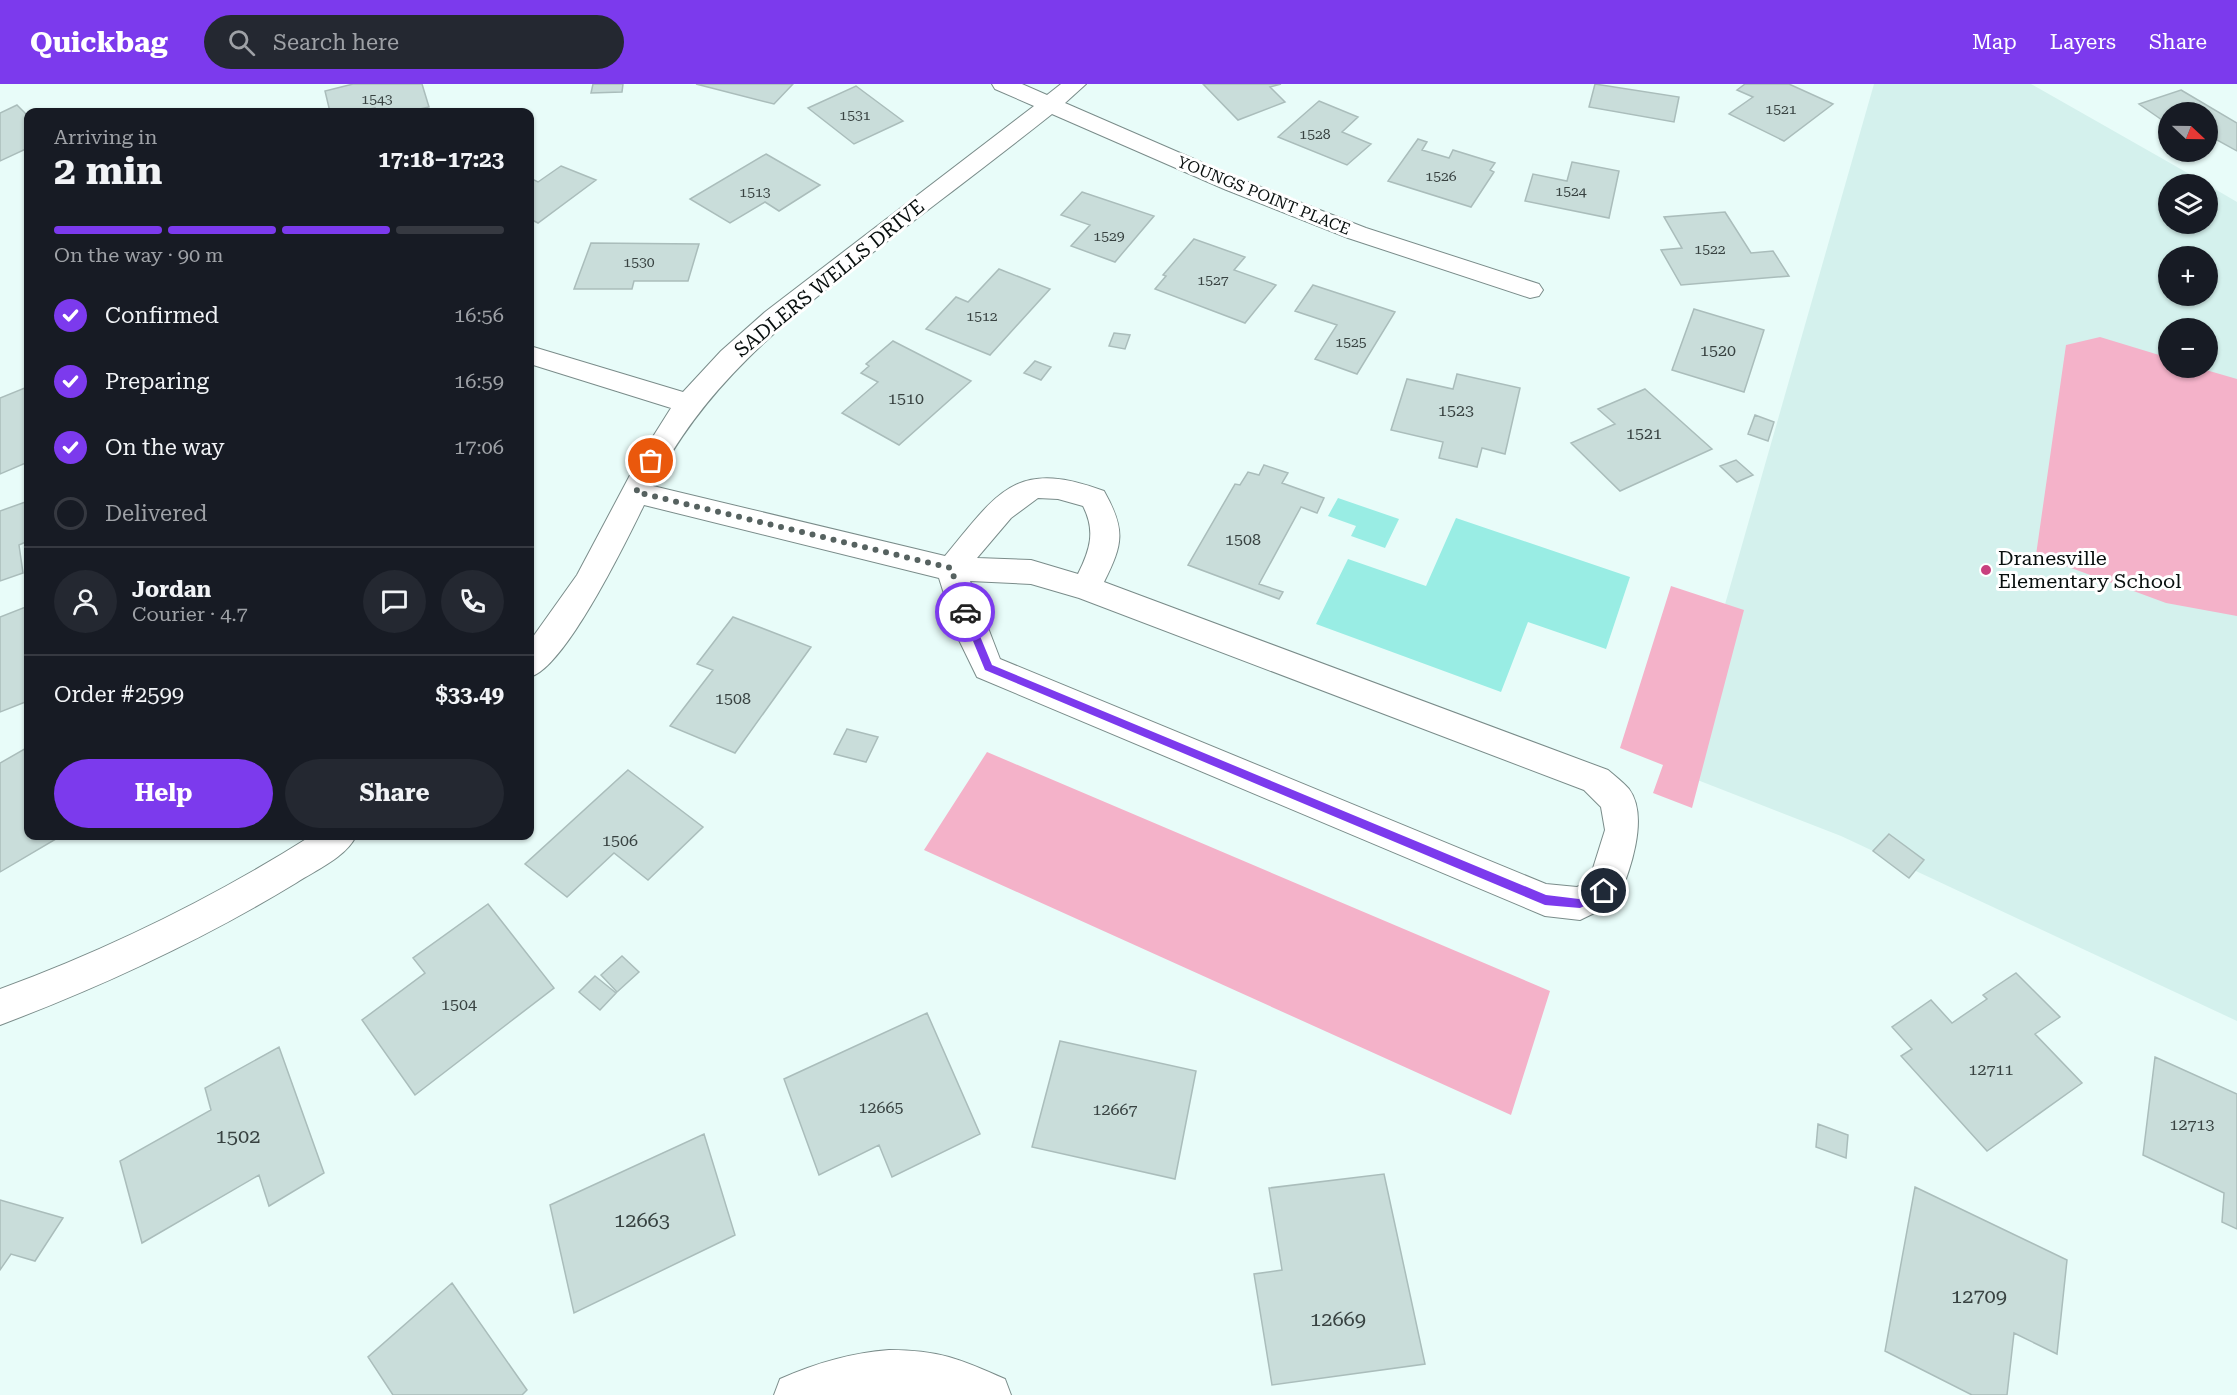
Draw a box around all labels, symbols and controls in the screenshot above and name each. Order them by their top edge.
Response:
search box [204,15,624,69]
text: Quickbag [30,26,168,59]
icon: search [225,26,258,59]
text: Search here [273,30,399,55]
text: Map [1972,30,2017,54]
text: Layers [2050,30,2116,54]
text: Share [2149,30,2207,54]
house number: 1543 [361,91,393,107]
house number: 1521 [1765,101,1797,117]
north arrow [2158,102,2218,162]
map controls [2158,102,2218,378]
house number: 1531 [839,107,871,123]
text: Arriving in [54,125,157,149]
house number: 1528 [1299,126,1331,142]
text: 17:18–17:23 [378,147,504,172]
text: 2 min [54,148,162,194]
street label: YOUNGS POINT PLACE [1175,152,1353,239]
house number: 1526 [1425,168,1457,184]
button: layers [2158,174,2218,234]
house number: 1524 [1555,183,1587,199]
house number: 1513 [739,184,771,200]
street label: SADLERS WELLS DRIVE [729,194,929,362]
house number: 1529 [1093,228,1125,244]
house number: 1522 [1694,241,1726,257]
text: On the way · 90 m [54,243,224,267]
button: + [2158,246,2218,306]
house number: 1530 [623,254,655,270]
house number: 1527 [1197,272,1229,288]
icon: check [54,299,87,332]
text: Confirmed [105,303,219,328]
text: 16:56 [454,303,504,327]
house number: 1512 [966,308,998,324]
button: − [2158,318,2218,378]
house number: 1525 [1335,334,1367,350]
house number: 1520 [1700,341,1736,360]
icon: check [54,365,87,398]
text: Preparing [105,369,209,394]
text: 16:59 [454,369,504,393]
house number: 1510 [888,389,924,408]
house number: 1523 [1438,401,1474,420]
house number: 1521 [1626,424,1662,443]
icon: check [54,431,87,464]
text: On the way [105,435,225,460]
text: 17:06 [454,435,504,459]
pin [625,435,676,486]
icon: bag [634,444,667,477]
text: Delivered [105,501,207,526]
house number: 1508 [1225,530,1261,549]
place label: Dranesville Elementary School [1998,546,2181,593]
marker: Dranesville Elementary School [1979,563,1993,577]
button: person [54,570,117,633]
button: chat [363,570,426,633]
button: phone [441,570,504,633]
text: Jordan [132,577,211,602]
courier [935,582,995,642]
icon: car [949,596,982,629]
text: Courier · 4.7 [132,602,248,626]
text: Order #2599 [54,682,184,707]
text: $33.49 [435,682,504,707]
house number: 1508 [715,689,751,708]
button: Help [54,759,273,828]
button: Share [285,759,504,828]
house number: 1506 [602,831,638,850]
pin [1578,865,1629,916]
icon: home [1587,874,1620,907]
house number: 1504 [441,995,477,1014]
house number: 12711 [1969,1060,2013,1079]
house number: 12665 [859,1098,903,1117]
house number: 12667 [1093,1100,1137,1119]
house number: 12713 [2170,1115,2214,1134]
house number: 1502 [216,1124,260,1148]
house number: 12663 [614,1208,670,1232]
house number: 12709 [1951,1284,2007,1308]
house number: 12669 [1310,1307,1366,1331]

